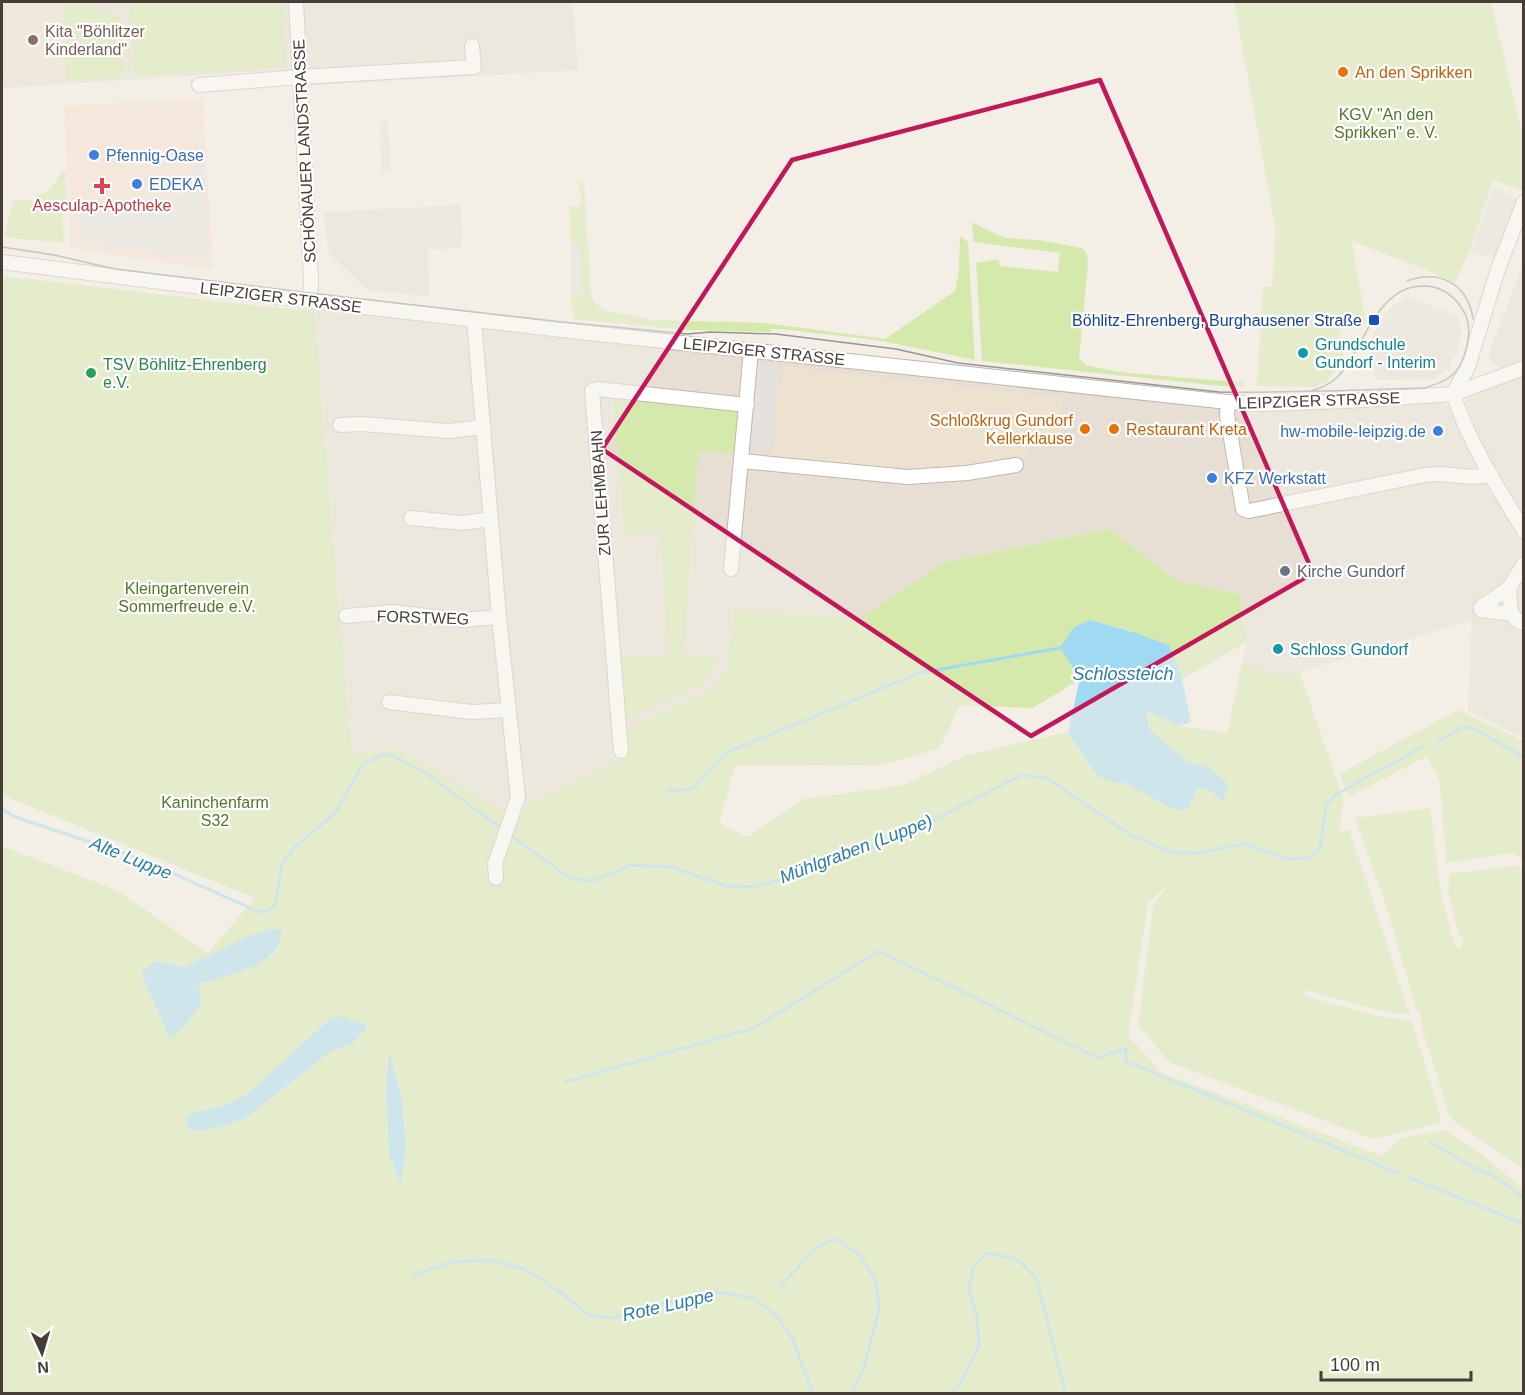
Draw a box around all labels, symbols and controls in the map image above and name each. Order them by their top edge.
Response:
place label: Kita "Böhlitzer Kinderland" [45,23,146,58]
marker: Kita "Böhlitzer Kinderland" [26,33,40,47]
street label: SCHÖNAUER LANDSTRASSE [290,39,319,263]
place label: An den Sprikken [1355,64,1472,81]
marker: An den Sprikken [1336,65,1350,79]
park label: KGV "An den Sprikken" e. V. [1334,106,1438,141]
place label: Pfennig-Oase [106,147,204,164]
marker: Pfennig-Oase [87,148,101,162]
place label: EDEKA [149,176,204,193]
marker: EDEKA [130,177,144,191]
marker: Aesculap-Apotheke [95,179,109,193]
place label: Aesculap-Apotheke [33,197,171,214]
street label: LEIPZIGER STRASSE [199,279,363,316]
place label: Böhlitz-Ehrenberg, Burghausener Straße [1072,312,1362,329]
marker: Böhlitz-Ehrenberg, Burghausener Straße [1367,313,1381,327]
street label: LEIPZIGER STRASSE [682,335,846,368]
place label: Grundschule Gundorf - Interim [1315,336,1436,371]
marker: Grundschule Gundorf - Interim [1296,346,1310,360]
place label: TSV Böhlitz-Ehrenberg e.V. [103,356,267,391]
marker: TSV Böhlitz-Ehrenberg e.V. [84,366,98,380]
street label: LEIPZIGER STRASSE [1237,389,1401,412]
place label: Schloßkrug Gundorf Kellerklause [930,412,1074,447]
place label: Restaurant Kreta [1126,421,1247,438]
marker: Schloßkrug Gundorf Kellerklause [1078,422,1092,436]
marker: Restaurant Kreta [1107,422,1121,436]
place label: hw-mobile-leipzig.de [1280,423,1426,440]
marker: hw-mobile-leipzig.de [1431,424,1445,438]
street label: ZUR LEHMBAHN [588,429,613,557]
place label: KFZ Werkstatt [1224,470,1326,487]
marker: KFZ Werkstatt [1205,471,1219,485]
place label: Kirche Gundorf [1297,563,1405,580]
marker: Kirche Gundorf [1278,564,1292,578]
park label: Kleingartenverein Sommerfreude e.V. [118,580,256,615]
street label: FORSTWEG [376,607,469,628]
place label: Schloss Gundorf [1290,641,1409,658]
marker: Schloss Gundorf [1271,642,1285,656]
water label: Schlossteich [1072,664,1174,684]
park label: Kaninchenfarm S32 [161,794,269,829]
water label: Mühlgraben (Luppe) [777,811,935,887]
water label: Alte Luppe [86,832,175,883]
water label: Rote Luppe [620,1285,716,1325]
north arrow [12,1323,72,1383]
scale bar [1321,1344,1471,1382]
text: 100 m [1330,1355,1380,1375]
text: N [37,1359,49,1376]

